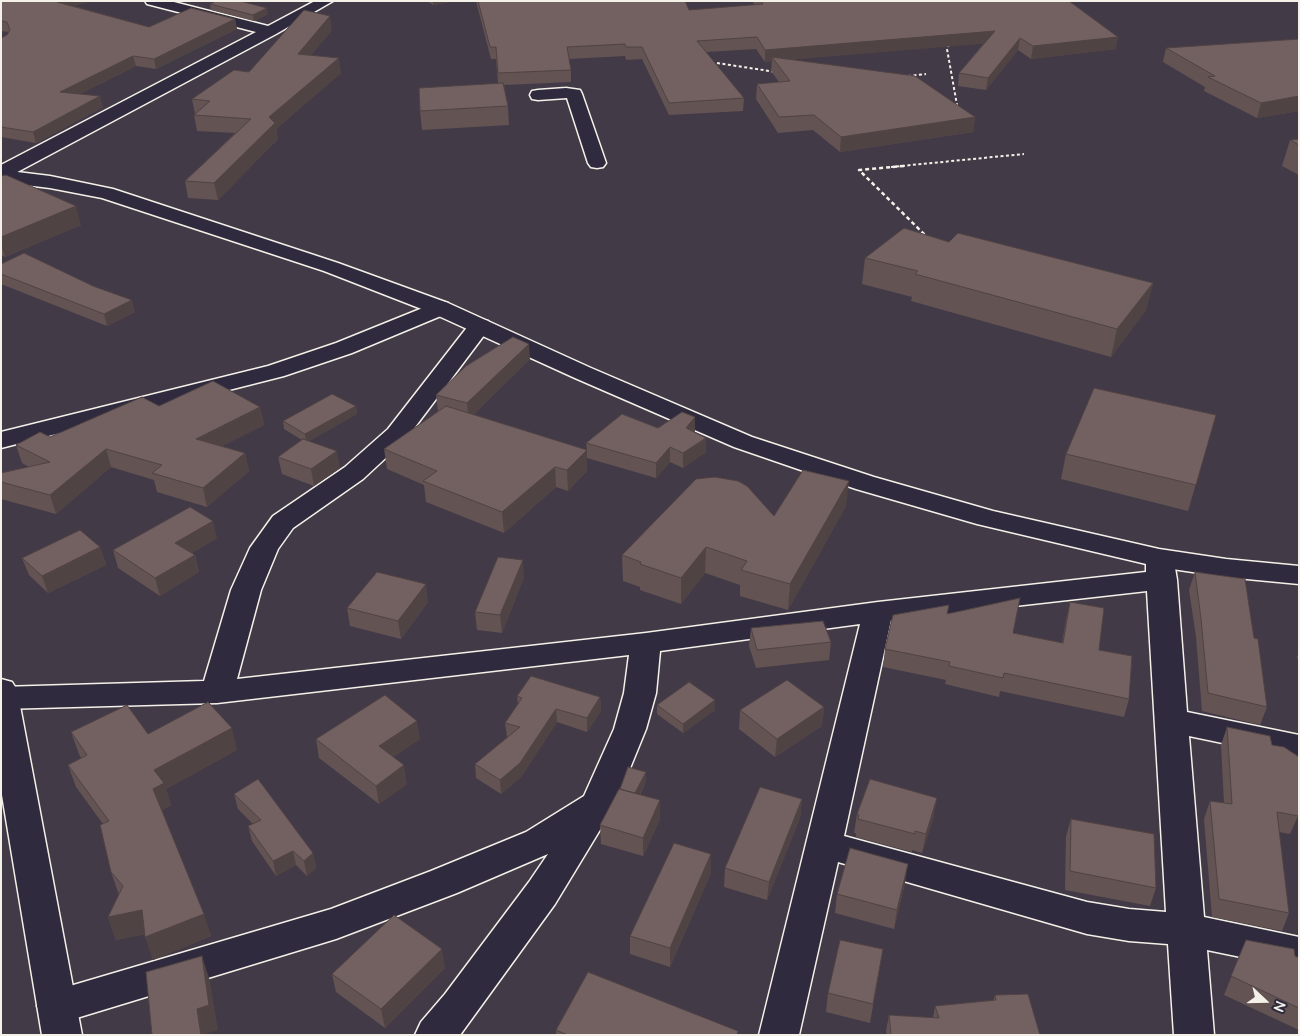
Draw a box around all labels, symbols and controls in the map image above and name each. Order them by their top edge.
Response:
north arrow [1240,976,1290,1026]
text: N [1268,999,1290,1014]

